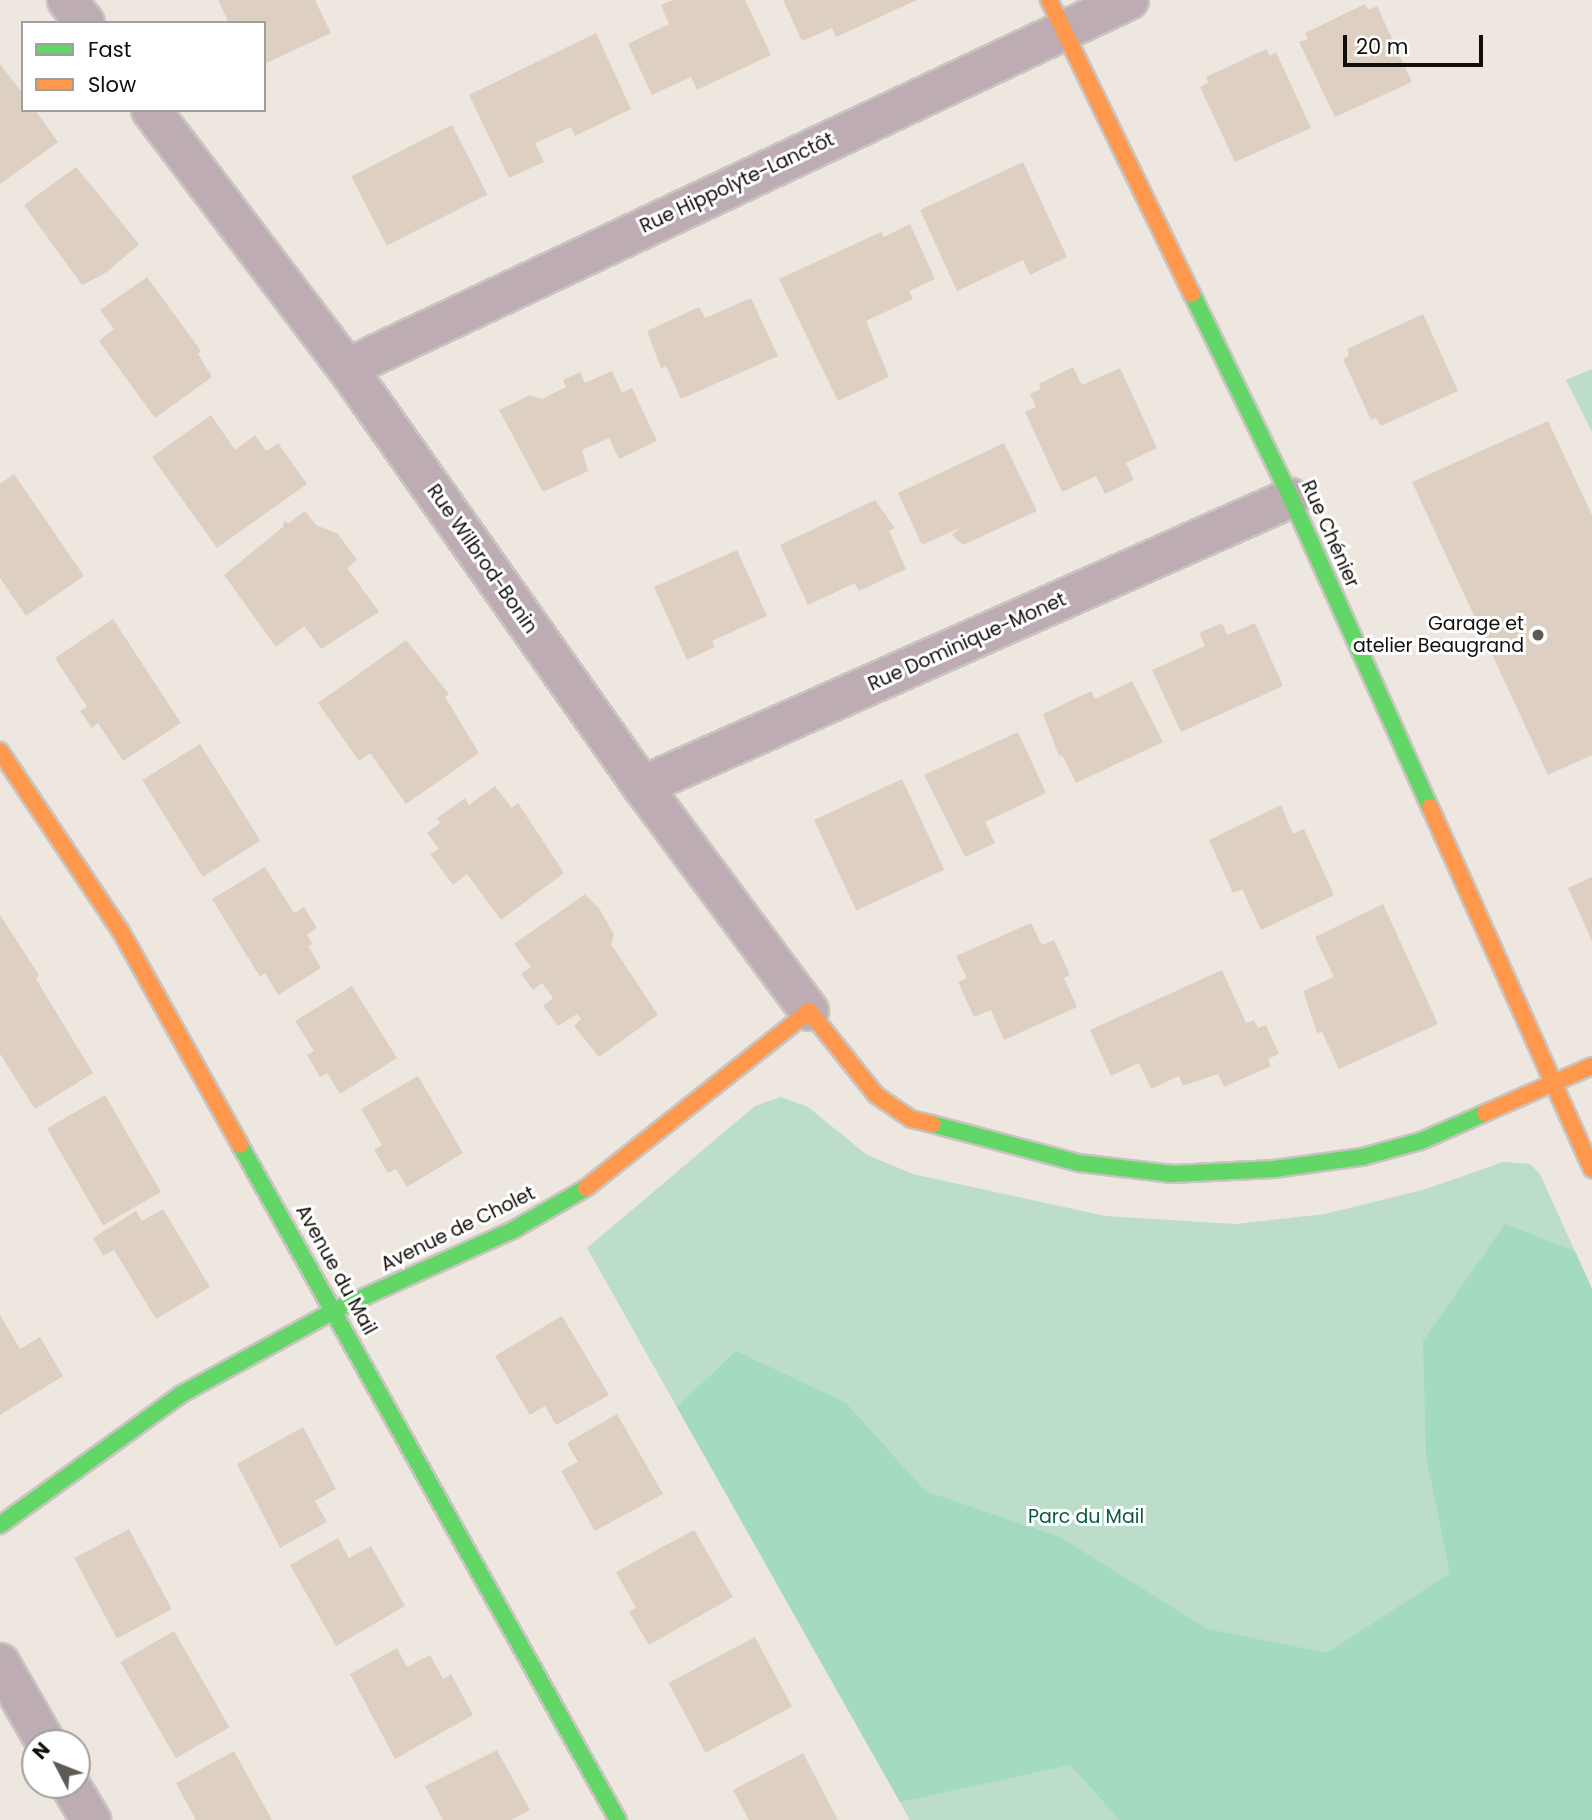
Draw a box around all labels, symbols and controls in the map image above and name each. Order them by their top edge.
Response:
legend [21,21,266,112]
scale bar [1347,21,1487,65]
text: 20 m [1356,32,1409,61]
text: Fast [88,35,131,64]
text: Slow [88,70,136,99]
street label: Rue Hippolyte-Lanctôt [636,128,838,238]
street label: Rue Chénier [1296,477,1364,591]
street label: Rue Wilbrod-Bonin [422,480,542,638]
street label: Rue Dominique-Monet [865,588,1069,696]
place label: Garage et atelier Beaugrand [1353,613,1524,657]
marker: Garage et atelier Beaugrand [1530,627,1546,643]
street label: Avenue de Cholet [377,1182,539,1276]
street label: Avenue du Mail [291,1201,381,1339]
park label: Parc du Mail [1028,1506,1144,1528]
north arrow [21,1729,91,1799]
text: N [27,1737,56,1765]

